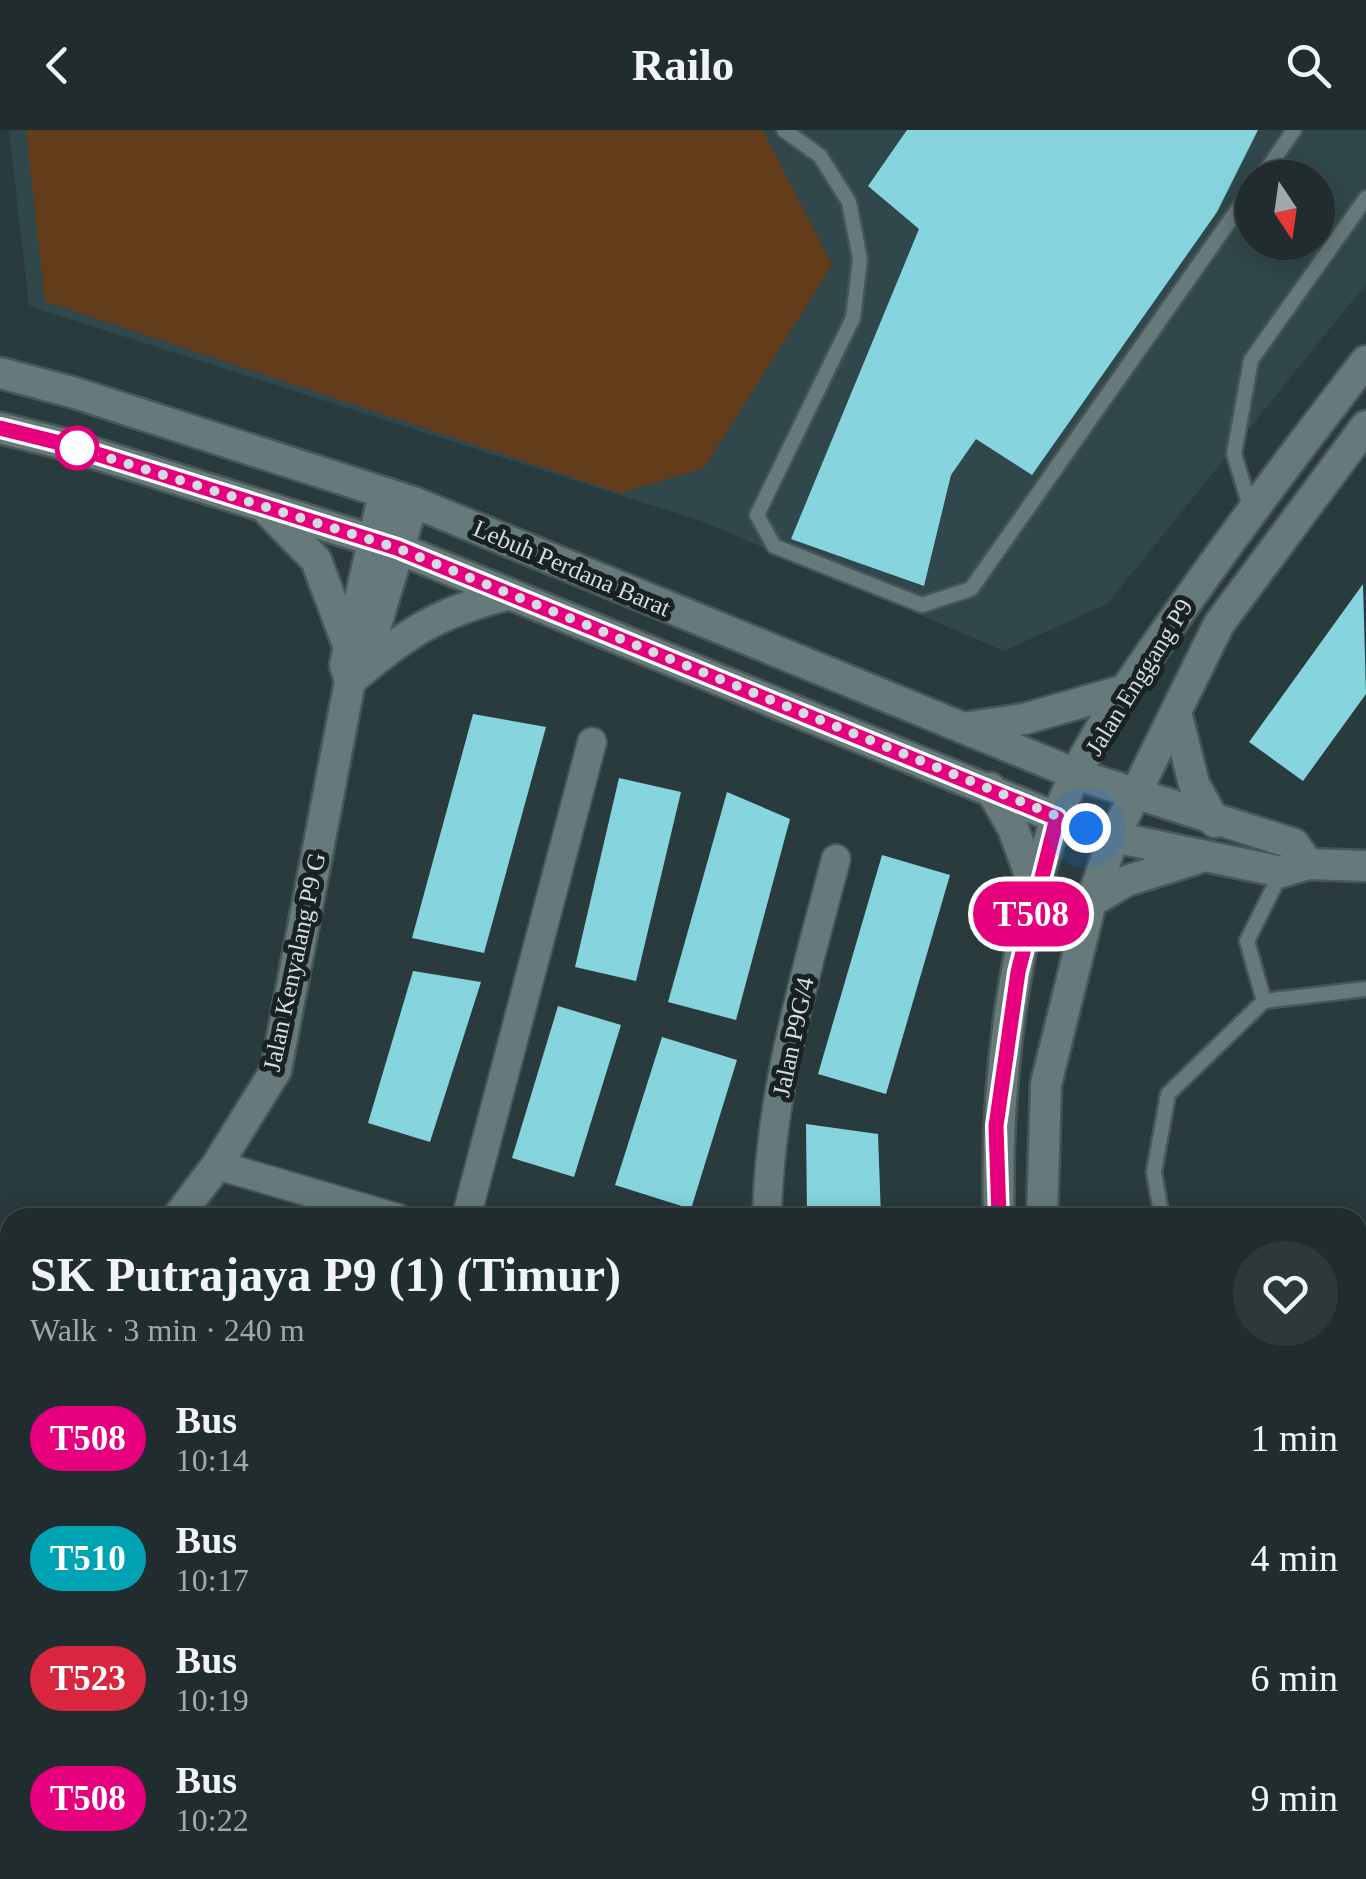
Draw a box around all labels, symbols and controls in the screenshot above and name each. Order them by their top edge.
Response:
icon: back [30,38,85,93]
icon: search [1281,38,1336,93]
text: Railo [632,40,734,90]
north arrow [1235,160,1335,260]
map controls [1235,160,1335,260]
unlabelled marker [56,427,98,469]
street label: Lebuh Perdana Barat [470,514,674,622]
street label: Jalan Enggang P9 [1080,594,1198,760]
your location [1061,803,1111,853]
street label: Jalan Kenyalang P9 G [258,850,330,1074]
line badge: T508 [961,882,1101,946]
text: T508 [993,895,1069,934]
street label: Jalan P9G/4 [767,974,819,1099]
button: heart [1233,1241,1338,1346]
text: SK Putrajaya P9 (1) (Timur) [30,1248,621,1301]
text: Walk · 3 min · 240 m [30,1312,305,1348]
text: Bus [176,1399,237,1441]
text: 1 min [1250,1417,1338,1459]
text: T508 [50,1419,126,1458]
text: 10:14 [176,1442,249,1478]
text: Bus [176,1519,237,1561]
text: 4 min [1250,1537,1338,1579]
text: T510 [50,1539,126,1578]
text: 10:17 [176,1562,249,1598]
text: Bus [176,1639,237,1681]
text: 6 min [1250,1657,1338,1699]
text: T523 [50,1659,126,1698]
text: 10:19 [176,1682,249,1718]
text: Bus [176,1759,237,1801]
text: 9 min [1250,1777,1338,1819]
text: T508 [50,1779,126,1818]
text: 10:22 [176,1802,249,1838]

